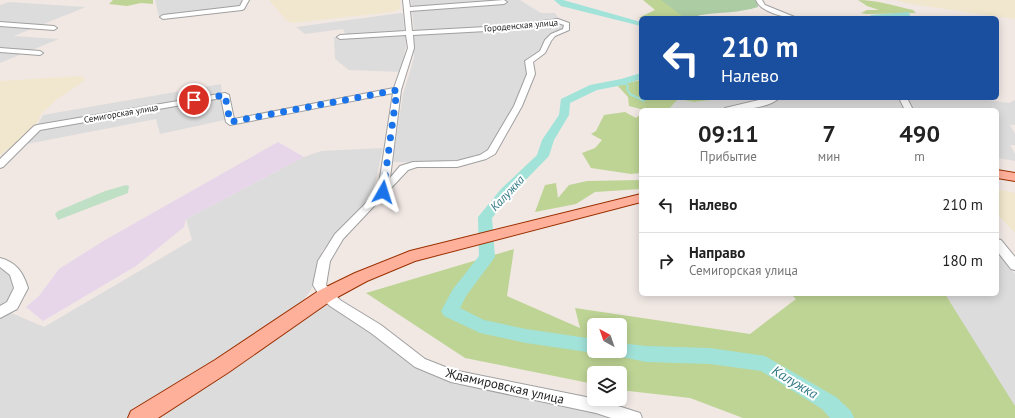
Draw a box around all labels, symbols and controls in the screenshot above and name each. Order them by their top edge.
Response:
street label: Городенская улица [484,16,558,34]
text: 210 m [721,28,798,65]
icon: left [655,32,707,84]
text: Налево [721,64,779,87]
pin [177,83,211,117]
icon: arrive [183,89,205,111]
street label: Семигорская улица [83,101,159,125]
text: 09:11 [698,118,759,149]
text: 7 [822,118,836,149]
text: 490 [899,118,940,149]
text: Прибытие [700,148,757,165]
text: мин [818,148,840,165]
text: m [914,148,925,165]
position arrow [362,171,404,213]
water label: Калужка [487,172,527,214]
icon: left [655,194,677,216]
text: Налево [689,195,737,214]
text: 210 m [942,195,983,214]
text: Направо [689,243,745,262]
icon: right [655,250,677,272]
text: 180 m [942,251,983,270]
text: Семигорская улица [689,262,798,279]
north arrow [587,318,627,358]
map controls [587,318,627,406]
water label: Калужка [769,361,821,403]
street label: Ждамировская улица [443,364,566,408]
button: layers [587,366,627,406]

